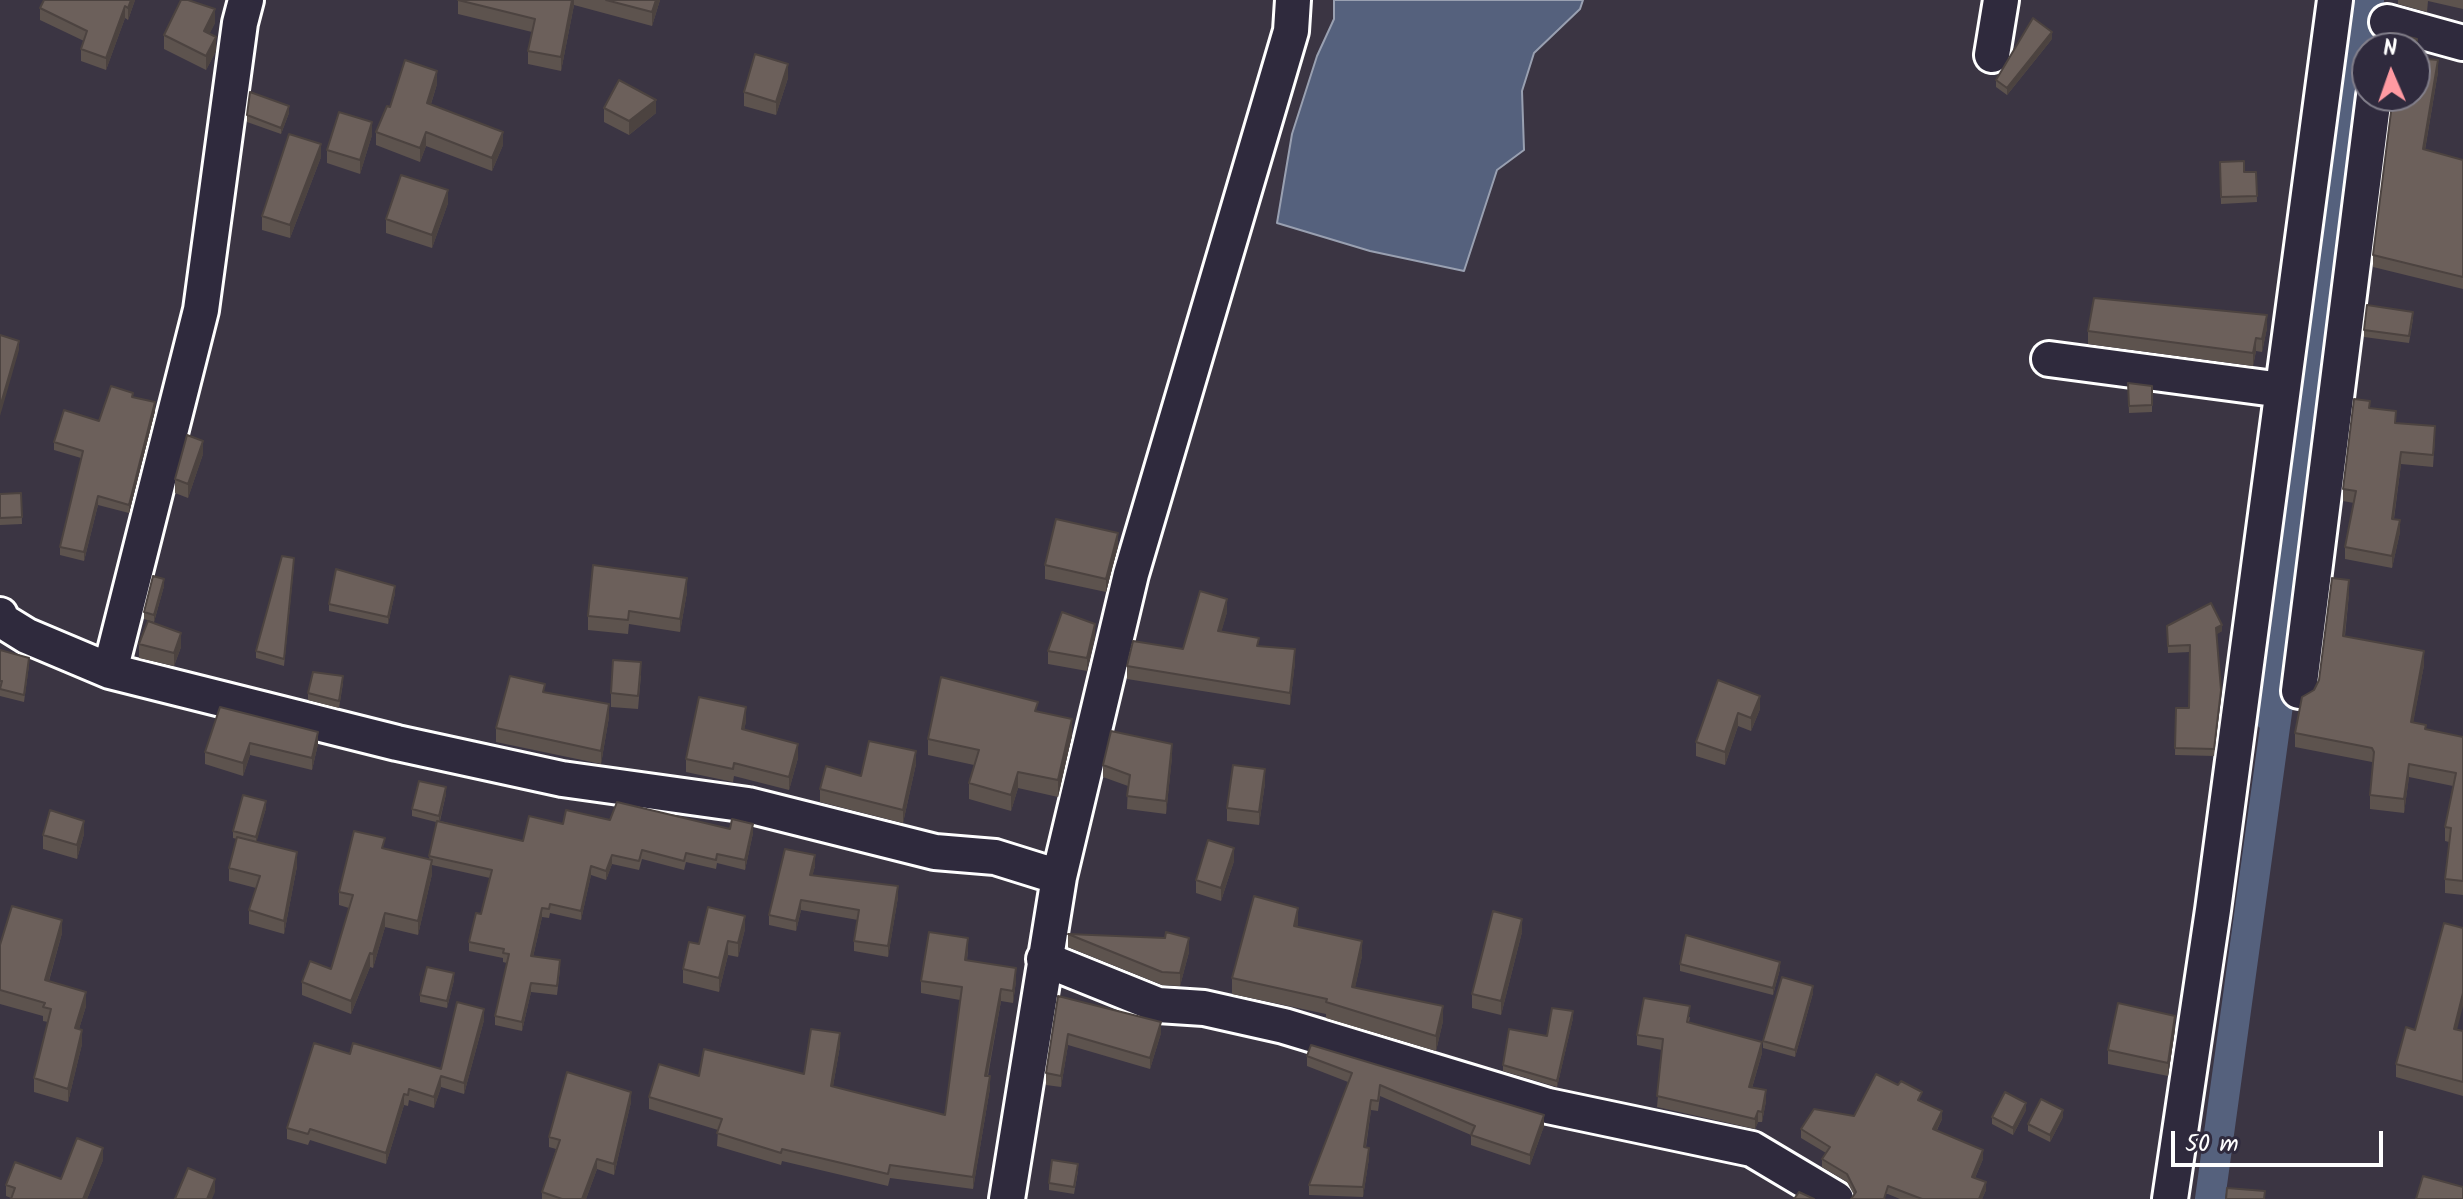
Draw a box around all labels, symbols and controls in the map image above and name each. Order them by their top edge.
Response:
north arrow [2351,32,2431,112]
text: N [2383,32,2398,67]
scale bar [2175,1115,2387,1165]
text: 50 m [2185,1125,2239,1164]

